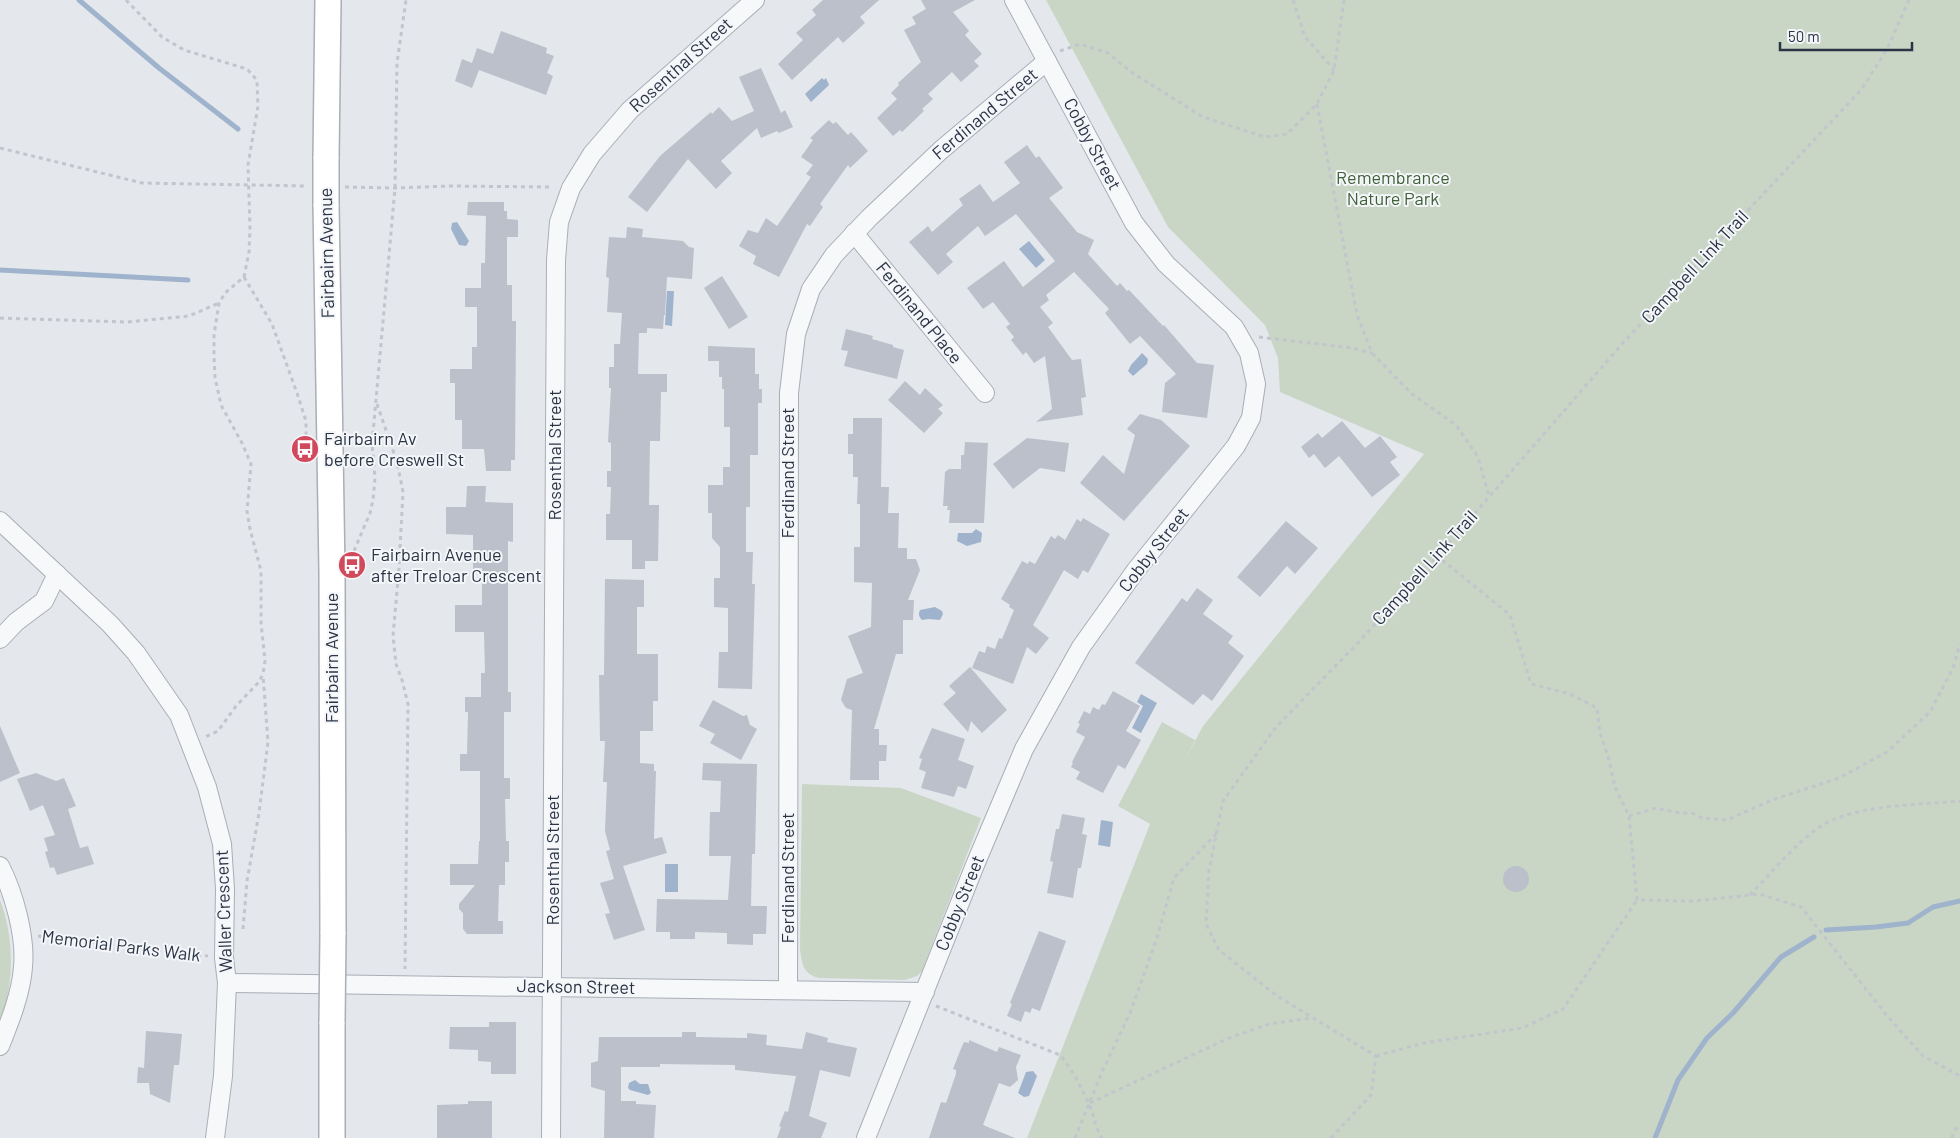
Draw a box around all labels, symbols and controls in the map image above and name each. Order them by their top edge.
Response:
street label: Rosenthal Street [624,12,736,116]
scale bar [1780,20,1912,52]
text: 50 m [1788,27,1820,45]
street label: Ferdinand Street [927,63,1042,164]
street label: Cobby Street [1059,94,1126,193]
park label: Remembrance Nature Park [1336,166,1450,209]
street label: Fairbairn Avenue [314,187,338,319]
street label: Campbell Link Trail [1636,205,1752,328]
street label: Ferdinand Place [872,257,968,368]
street label: Rosenthal Street [543,389,565,521]
street label: Ferdinand Street [776,407,798,539]
place label: Fairbairn Av before Creswell St [324,427,464,470]
bus stop icon: Fairbairn Av before Creswell St [290,434,320,464]
street label: Cobby Street [1113,503,1193,596]
street label: Campbell Link Trail [1367,505,1482,629]
place label: Fairbairn Avenue after Treloar Crescent [371,543,542,586]
bus stop icon: Fairbairn Avenue after Treloar Crescent [337,550,367,580]
street label: Fairbairn Avenue [320,593,342,723]
street label: Rosenthal Street [541,794,563,926]
street label: Ferdinand Street [776,812,798,944]
street label: Waller Crescent [210,849,236,973]
street label: Cobby Street [930,852,988,954]
street label: Memorial Parks Walk [40,924,202,966]
street label: Jackson Street [516,974,636,998]

